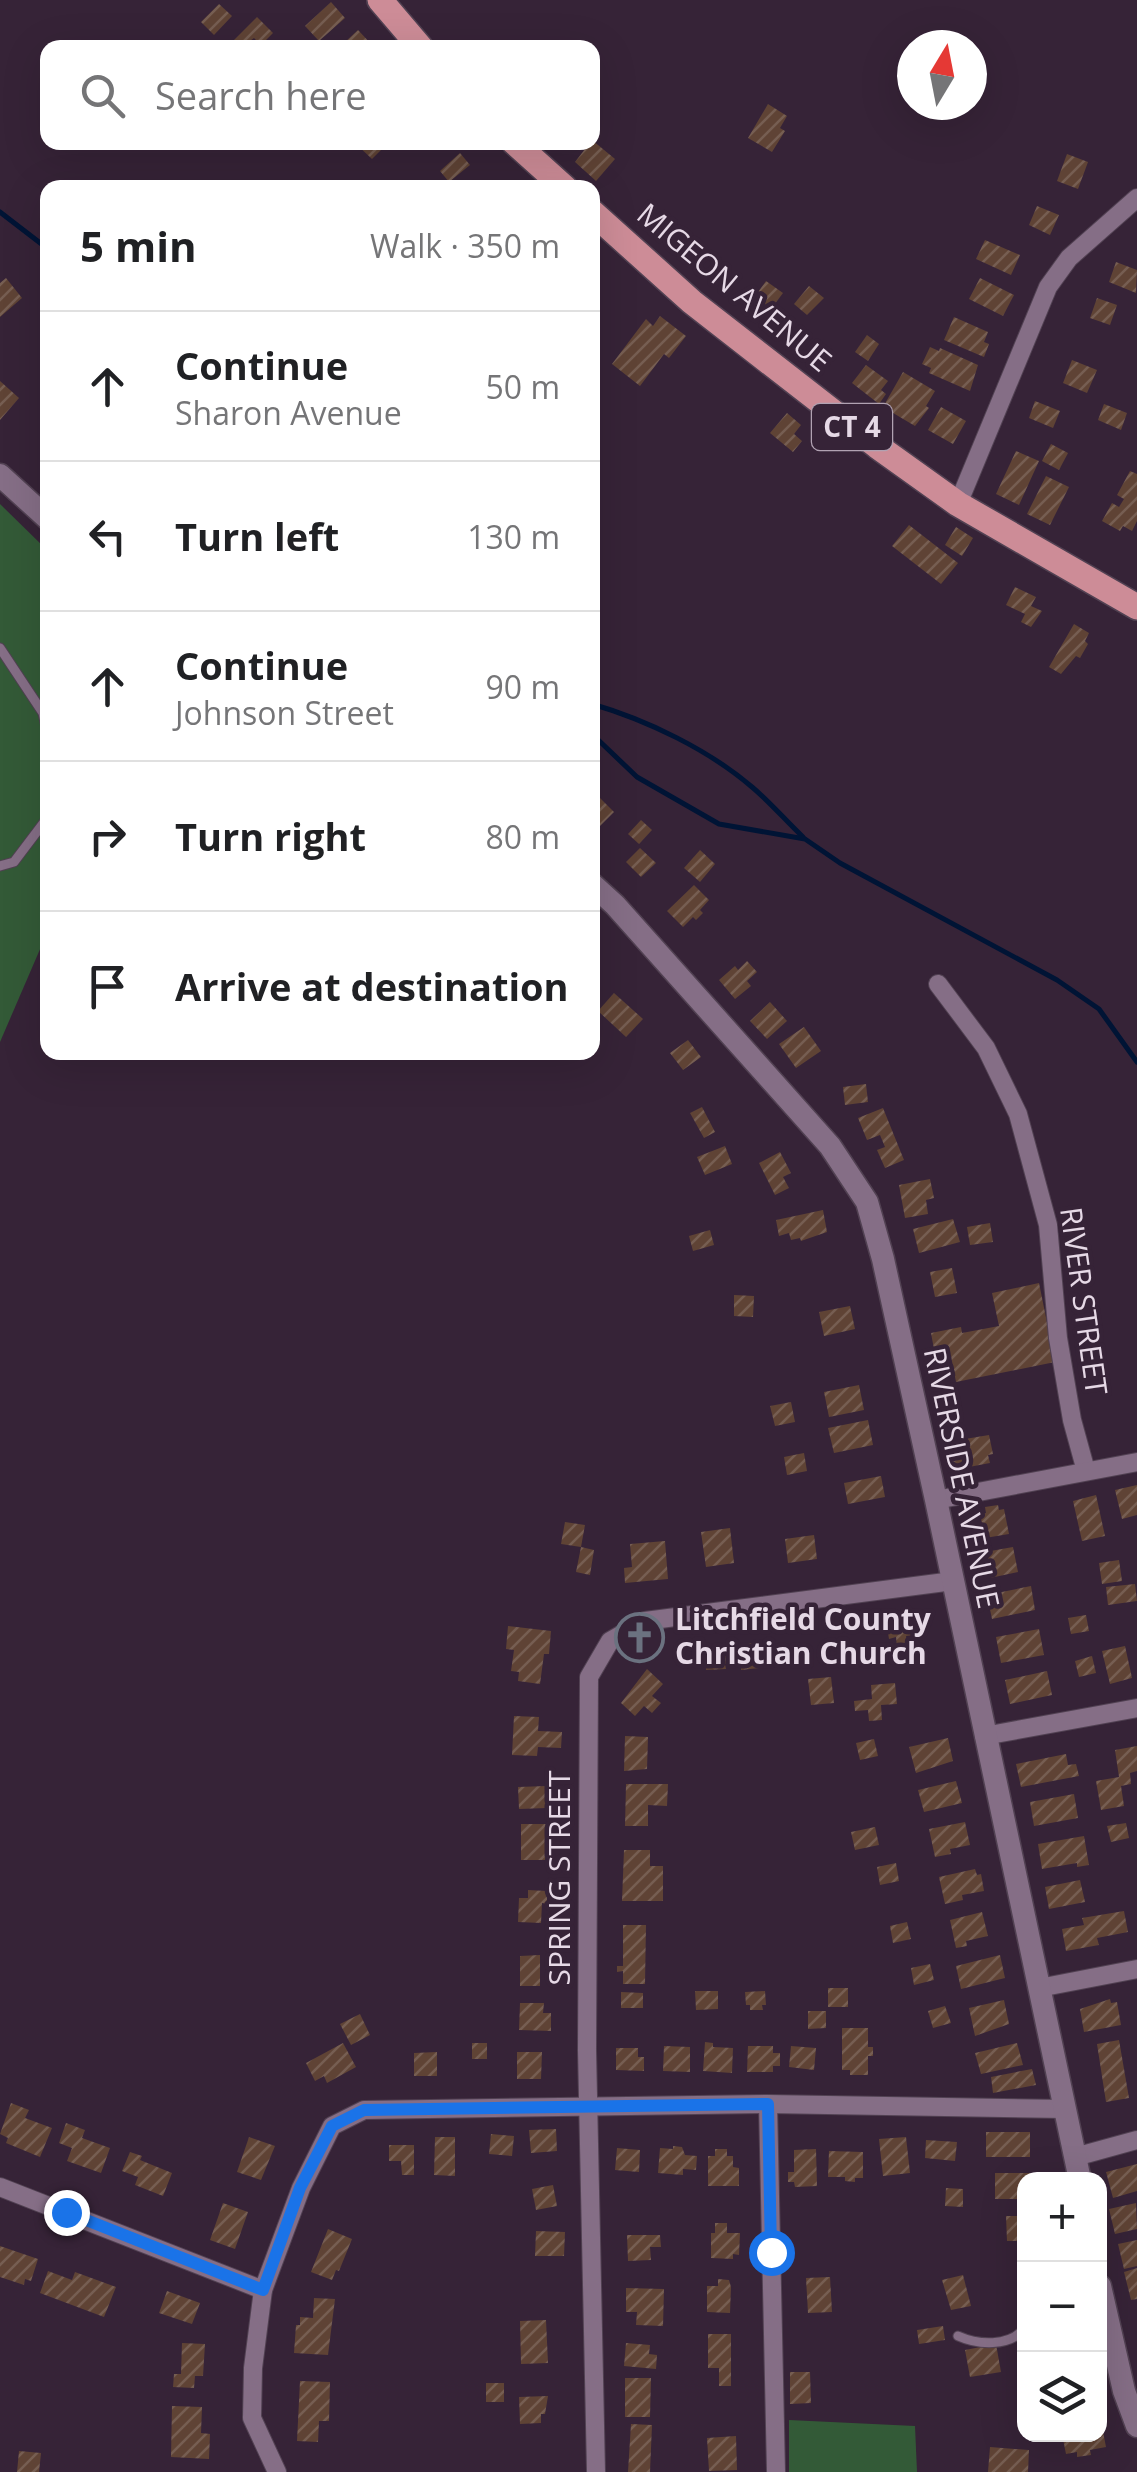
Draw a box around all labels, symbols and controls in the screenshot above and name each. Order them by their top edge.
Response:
north arrow [897,30,987,120]
search box [40,40,600,150]
icon: search [75,68,130,123]
text: Search here [155,69,367,121]
street label: MIGEON AVENUE [629,193,841,380]
text: 5 min [80,217,197,274]
text: Walk · 350 m [370,224,560,267]
text: Continue [175,339,348,391]
icon: ahead [80,359,135,414]
text: 50 m [485,365,560,408]
text: Sharon Avenue [175,391,402,434]
road number: CT 4 [812,404,892,450]
icon: left [80,509,135,564]
text: Turn left [175,510,339,562]
text: 130 m [467,515,560,558]
text: Continue [175,639,348,691]
icon: ahead [80,659,135,714]
text: 90 m [485,665,560,708]
text: Johnson Street [175,691,394,734]
icon: right [80,809,135,864]
text: Turn right [175,810,366,862]
text: 80 m [485,815,560,858]
icon: arrive [80,959,135,1014]
text: Arrive at destination [175,960,569,1012]
street label: RIVER STREET [1051,1204,1118,1398]
street label: RIVERSIDE AVENUE [915,1343,1010,1612]
place label: Litchfield County Christian Church [675,1598,932,1673]
church icon: Litchfield County Christian Church [614,1611,666,1663]
street label: SPRING STREET [538,1770,579,1985]
map controls [1017,2172,1107,2442]
button: + [1017,2172,1107,2262]
route end [44,2190,90,2236]
route start [749,2230,795,2276]
button: − [1017,2262,1107,2352]
button: layers [1017,2352,1107,2442]

